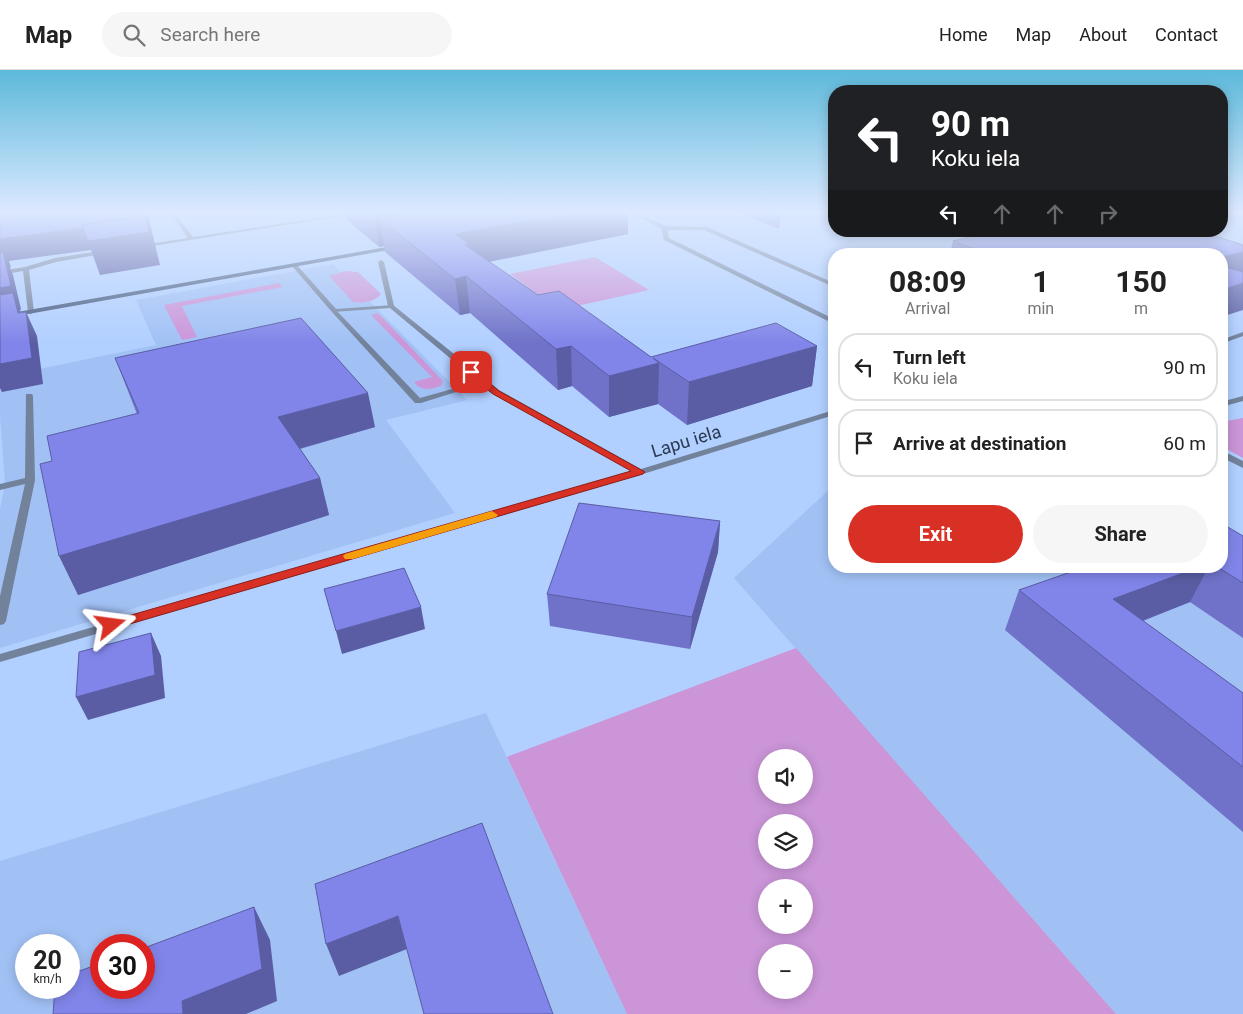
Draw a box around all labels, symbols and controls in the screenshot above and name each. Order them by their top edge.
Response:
search box [102,12,452,57]
text: Map [25,21,72,49]
icon: search [120,21,148,49]
text: Search here [160,23,260,46]
text: Home [939,24,988,45]
text: Map [1016,24,1051,45]
text: About [1079,24,1127,45]
text: Contact [1155,24,1218,45]
text: 90 m [931,104,1010,145]
icon: left [848,105,913,170]
text: Koku iela [931,146,1020,171]
icon: left [935,200,963,228]
icon: ahead [988,200,1016,228]
icon: ahead [1041,200,1069,228]
icon: right [1094,200,1122,228]
text: 08:09 [889,264,966,299]
text: 1 [1032,264,1049,299]
text: 150 [1115,264,1167,299]
text: Arrival [905,299,950,318]
text: min [1027,299,1054,318]
text: m [1134,299,1148,318]
text: Turn left [893,346,966,369]
pin [450,351,492,393]
icon: left [850,353,878,381]
text: 90 m [1163,356,1206,379]
icon: arrive [457,358,485,386]
text: Koku iela [893,369,958,388]
street label: Lapu iela [648,420,724,462]
icon: arrive [850,429,878,457]
text: Arrive at destination [893,432,1066,455]
text: 60 m [1163,432,1206,455]
button: Exit [848,505,1023,563]
button: Share [1033,505,1208,563]
position arrow [84,598,136,650]
map controls [758,749,813,999]
button: sound [758,749,813,804]
button: layers [758,814,813,869]
button: + [758,879,813,934]
speed limit sign: 30 [90,934,155,999]
button: − [758,944,813,999]
text: 20 [33,946,62,975]
text: km/h [33,972,62,986]

